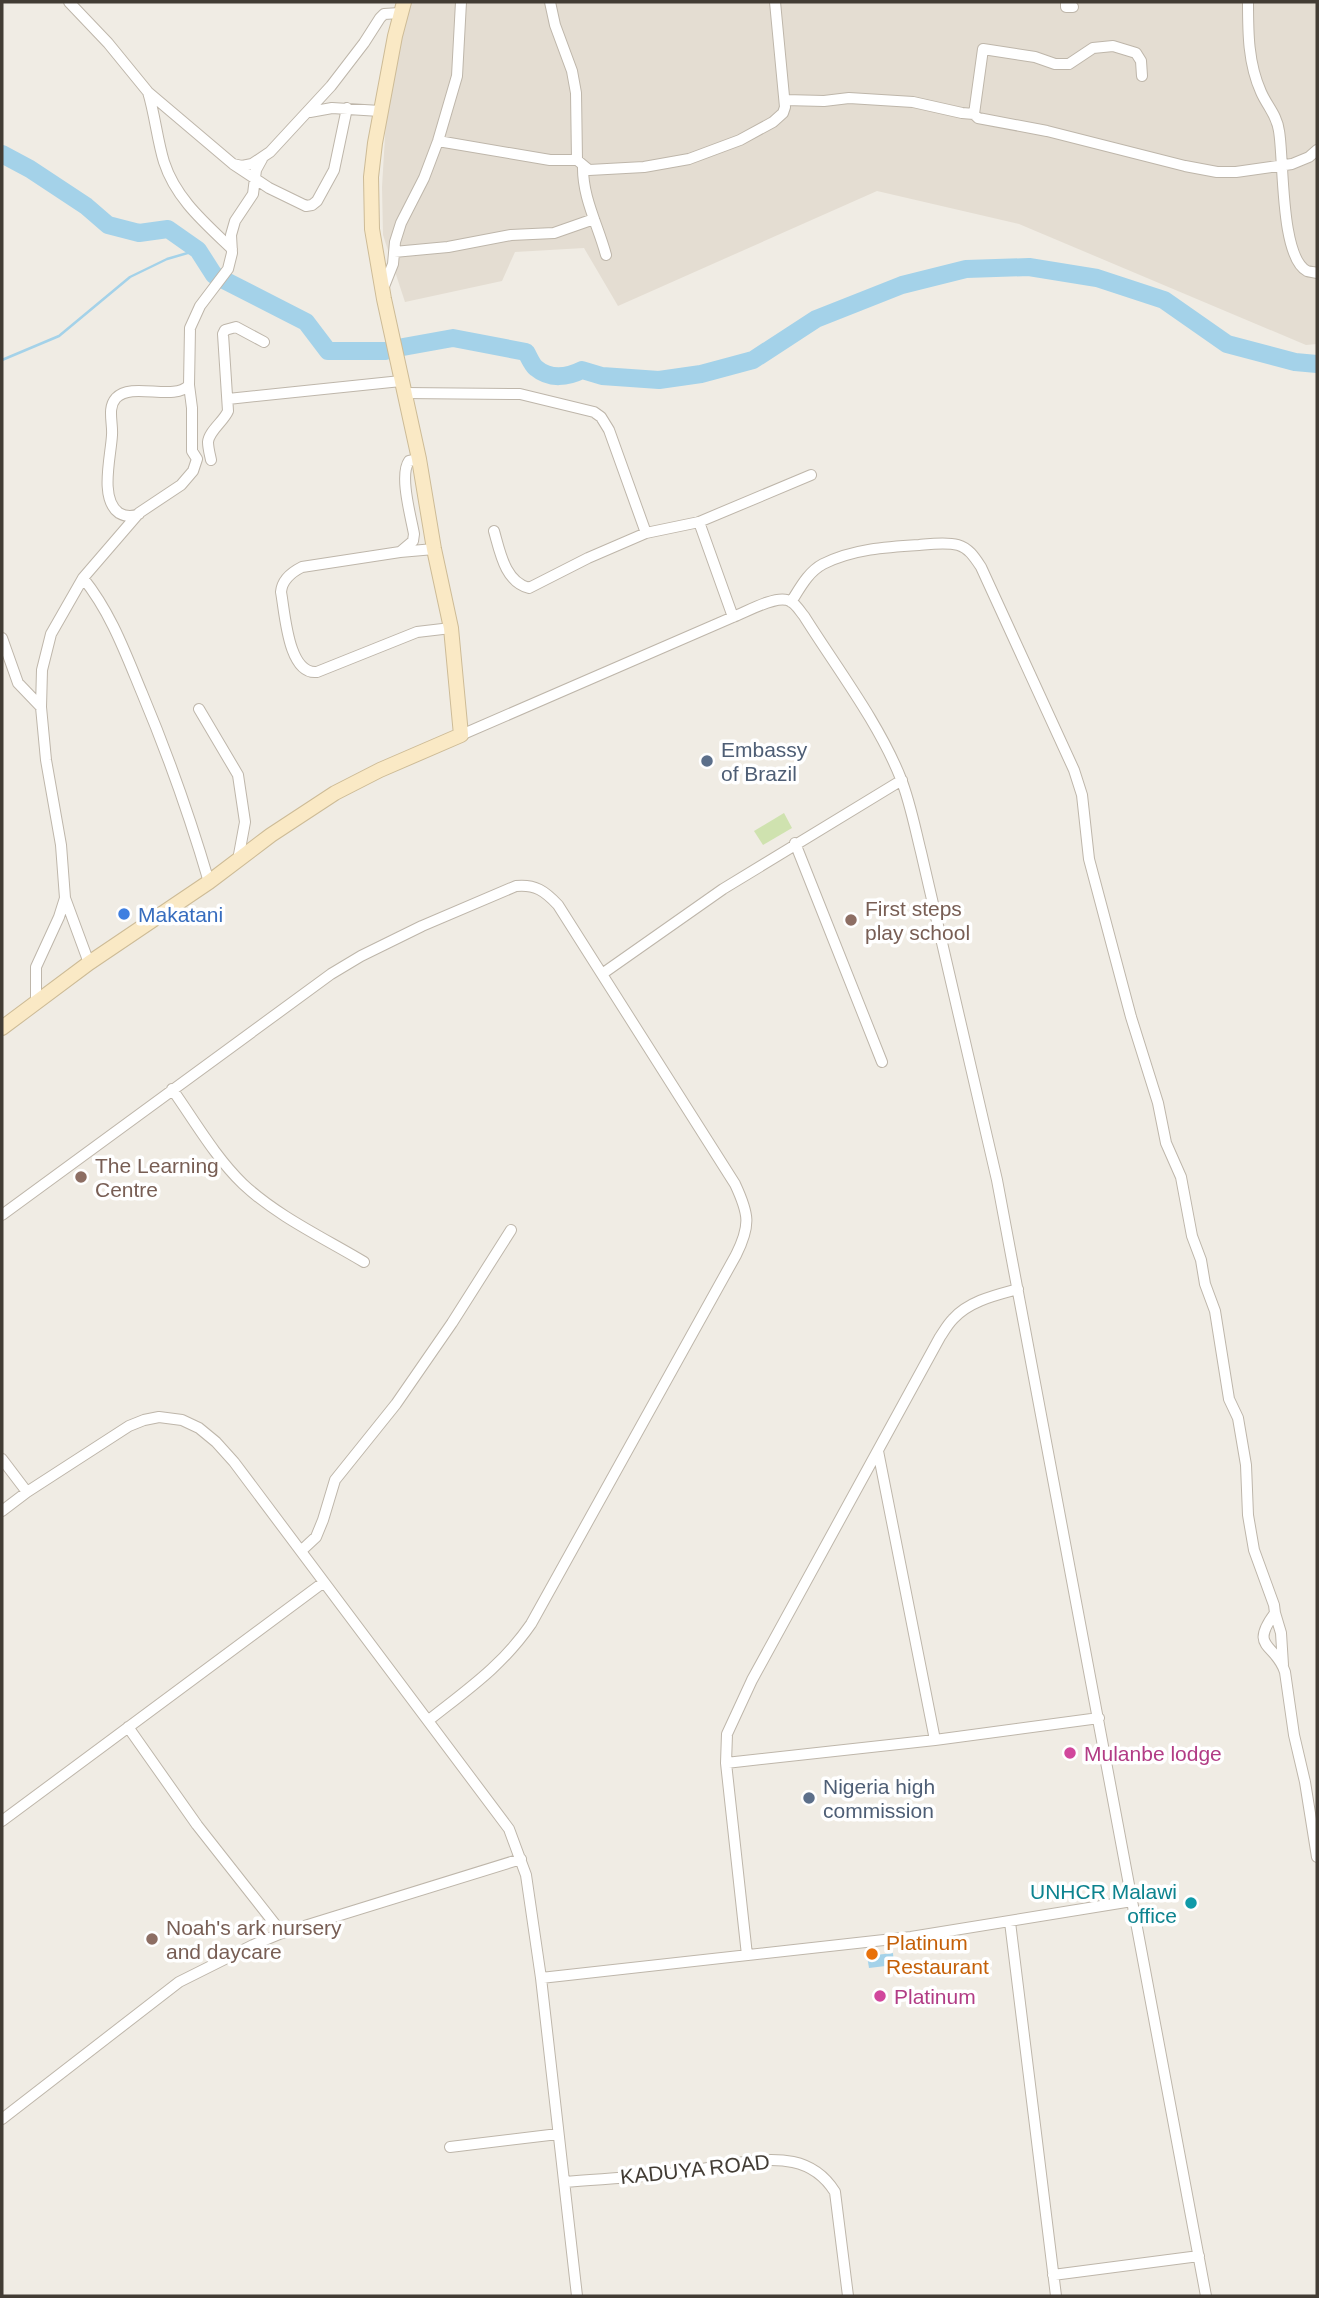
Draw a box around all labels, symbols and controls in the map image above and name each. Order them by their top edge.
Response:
place label: Embassy of Brazil [721,738,808,785]
marker: Embassy of Brazil [699,753,715,769]
place label: First steps play school [865,897,970,944]
place label: Makatani [138,903,223,926]
marker: Makatani [116,906,132,922]
marker: First steps play school [843,912,859,928]
place label: The Learning Centre [95,1154,219,1201]
marker: The Learning Centre [73,1169,89,1185]
place label: Mulanbe lodge [1084,1742,1222,1765]
marker: Mulanbe lodge [1062,1745,1078,1761]
place label: Nigeria high commission [823,1775,935,1822]
marker: Nigeria high commission [801,1790,817,1806]
place label: UNHCR Malawi office [1030,1880,1177,1927]
marker: UNHCR Malawi office [1183,1895,1199,1911]
place label: Noah's ark nursery and daycare [166,1916,342,1963]
marker: Noah's ark nursery and daycare [144,1931,160,1947]
place label: Platinum Restaurant [886,1931,989,1978]
marker: Platinum Restaurant [864,1946,880,1962]
place label: Platinum [894,1985,976,2008]
marker: Platinum [872,1988,888,2004]
street label: KADUYA ROAD [619,2150,771,2188]

